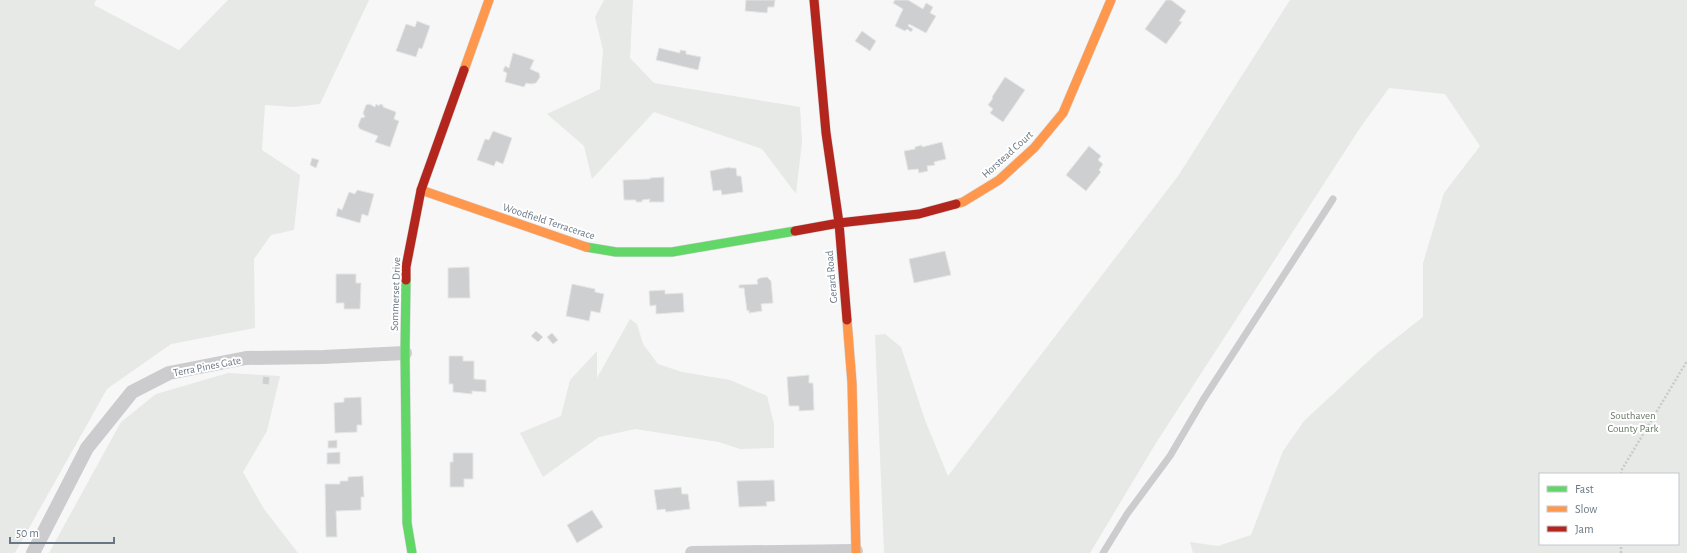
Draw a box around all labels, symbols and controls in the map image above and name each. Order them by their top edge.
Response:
street label: Horstead Court [980,128,1035,180]
street label: Woodfield Terracerace [501,201,596,242]
street label: Gerard Road [824,250,839,304]
street label: Sommerset Drive [389,257,402,331]
street label: Terra Pines Gate [172,355,242,378]
park label: Southaven County Park [1607,410,1659,434]
legend [1539,473,1679,545]
text: Fast [1575,483,1594,495]
text: Slow [1575,503,1597,515]
scale bar [10,519,114,545]
text: Jam [1575,523,1594,535]
text: 50 m [16,527,39,539]

